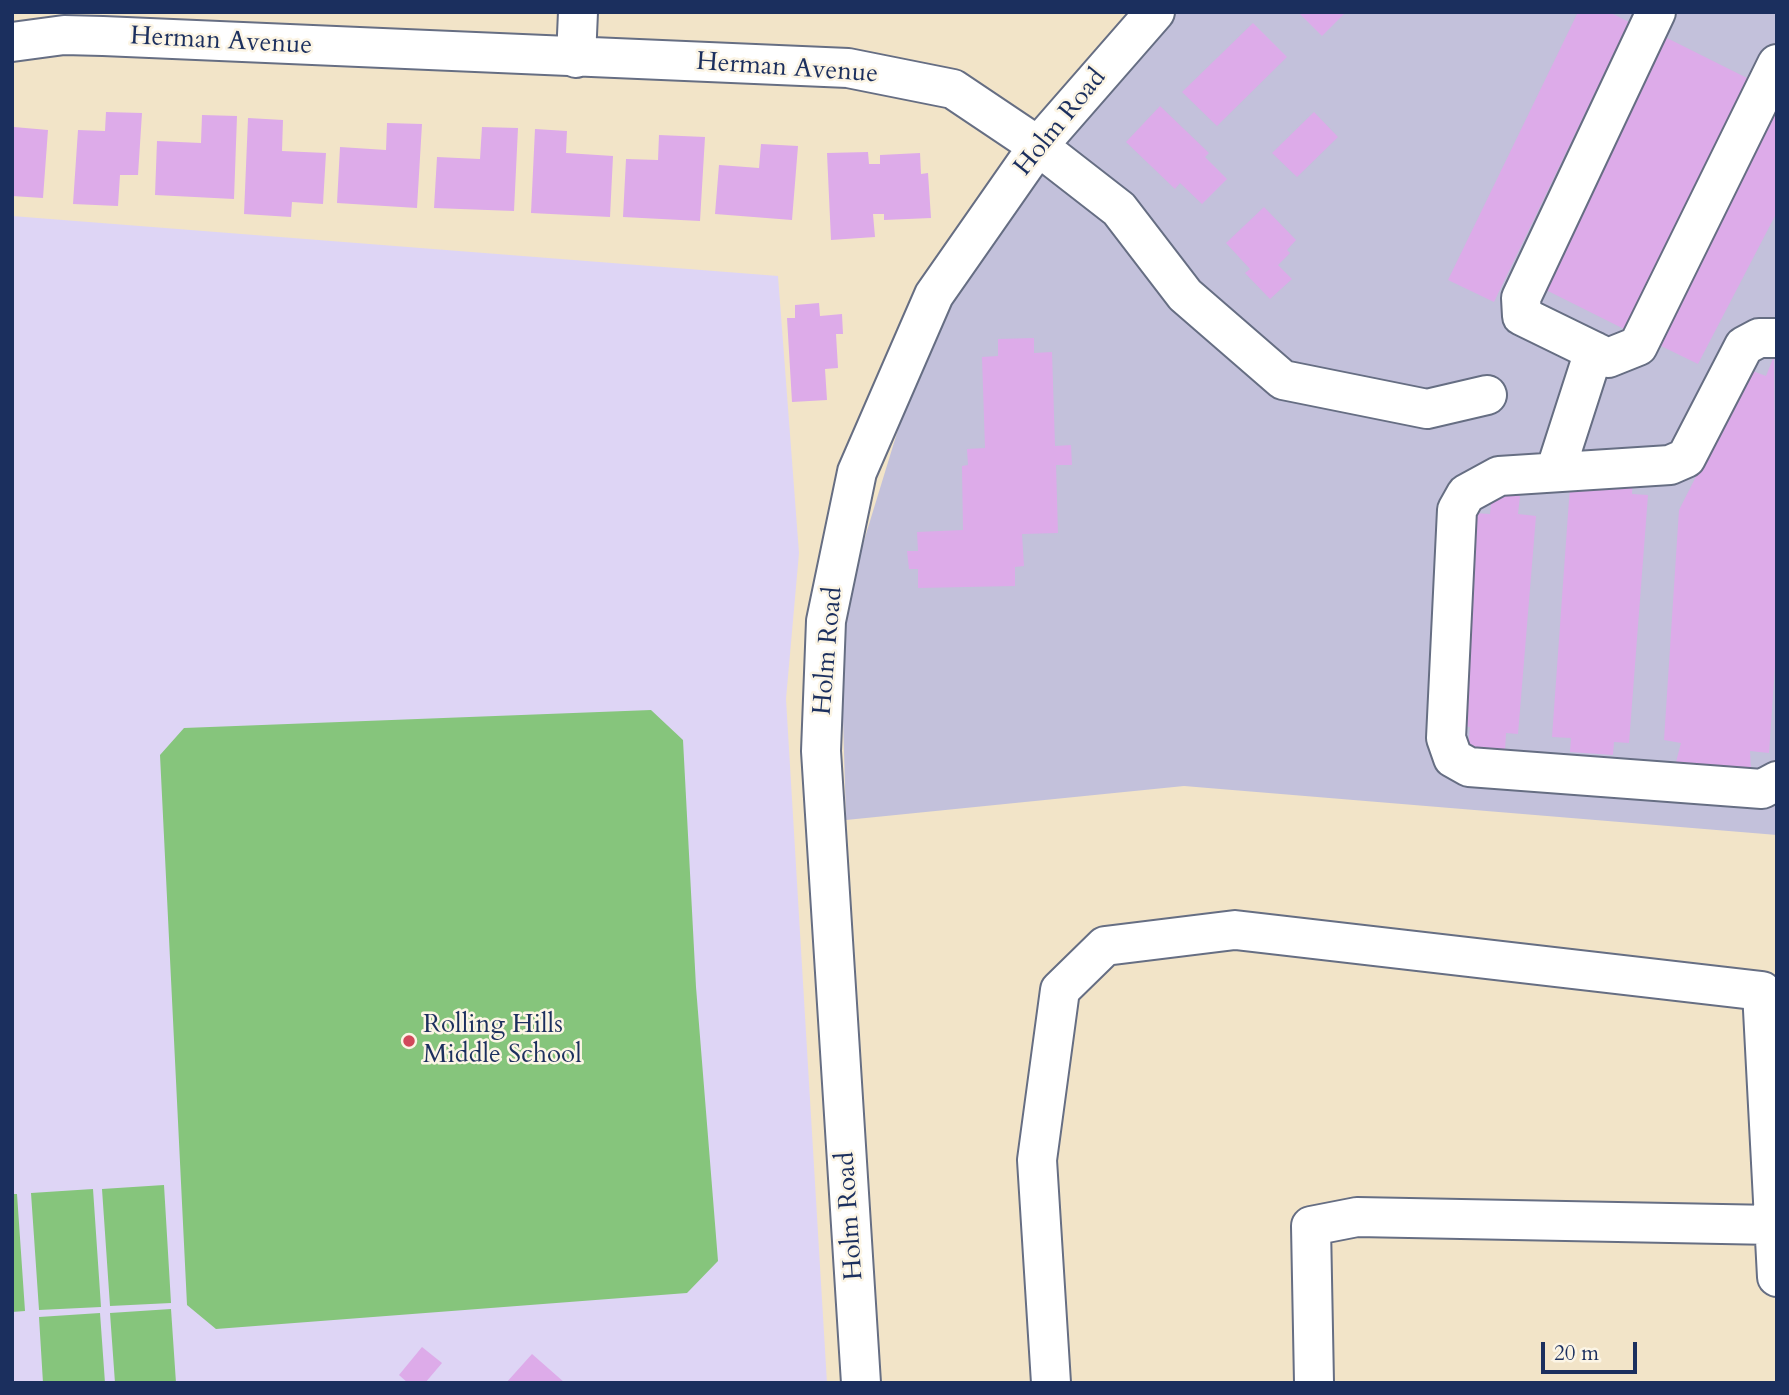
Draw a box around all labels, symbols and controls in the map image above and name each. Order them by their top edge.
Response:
street label: Herman Avenue [129,22,313,62]
street label: Herman Avenue [695,47,879,91]
street label: Holm Road [1008,63,1114,183]
street label: Holm Road [808,586,850,716]
place label: Rolling Hills Middle School [423,1010,582,1072]
marker: Rolling Hills Middle School [401,1033,417,1049]
street label: Holm Road [831,1151,871,1281]
scale bar [1544,1328,1640,1372]
text: 20 m [1554,1339,1599,1368]

